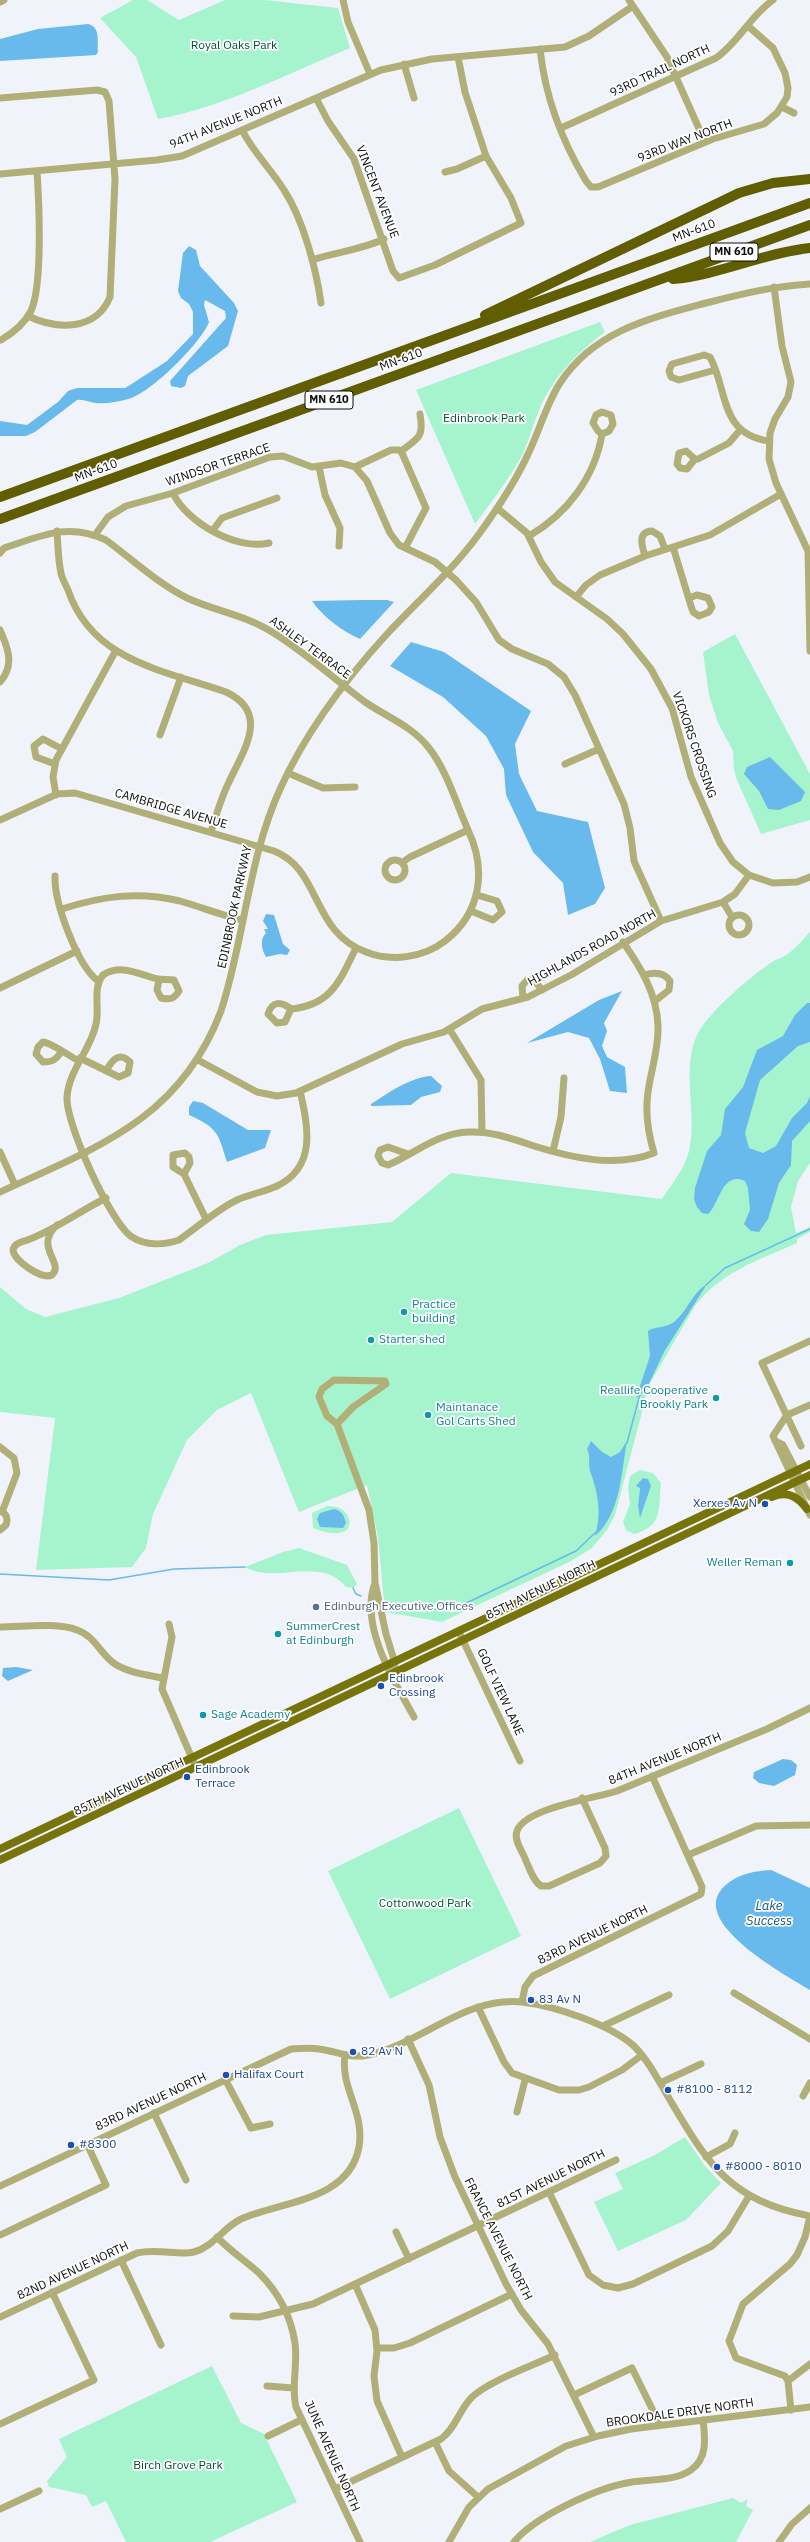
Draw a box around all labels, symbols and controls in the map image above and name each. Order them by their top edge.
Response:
park label: Royal Oaks Park [191,39,277,53]
street label: 93RD TRAIL NORTH [608,42,712,100]
street label: 94TH AVENUE NORTH [168,94,284,152]
street label: 93RD WAY NORTH [636,116,734,166]
street label: VINCENT AVENUE [353,144,401,240]
street label: MN-610 [671,217,717,245]
road number: MN 610 [710,243,758,261]
street label: MN-610 [378,346,424,374]
road number: MN 610 [305,391,353,409]
park label: Edinbrook Park [443,412,525,426]
street label: WINDSOR TERRACE [164,440,272,490]
street label: MN-610 [73,457,119,485]
street label: ASHLEY TERRACE [267,614,353,682]
street label: VICKORS CROSSING [669,690,719,800]
street label: CAMBRIDGE AVENUE [113,786,229,832]
street label: EDINBROOK PARKWAY [215,844,255,970]
street label: HIGHLANDS ROAD NORTH [525,907,659,989]
place label: Practice building [412,1298,456,1326]
marker: Practice building [399,1307,409,1317]
place label: Starter shed [379,1333,445,1347]
marker: Starter shed [366,1335,376,1345]
place label: Reallife Cooperative Brookly Park [600,1384,708,1412]
marker: Reallife Cooperative Brookly Park [711,1393,721,1403]
place label: Maintanace Gol Carts Shed [436,1401,516,1429]
marker: Maintanace Gol Carts Shed [423,1410,433,1420]
place label: Xerxes Av N [693,1497,757,1511]
marker: Xerxes Av N [760,1499,770,1509]
place label: Weller Reman [707,1556,782,1570]
street label: 85TH AVENUE NORTH [484,1557,598,1623]
marker: Weller Reman [785,1558,795,1568]
place label: Edinburgh Executive Offices [324,1600,474,1614]
marker: Edinburgh Executive Offices [311,1602,321,1612]
place label: SummerCrest at Edinburgh [286,1620,360,1648]
marker: SummerCrest at Edinburgh [273,1629,283,1639]
street label: GOLF VIEW LANE [474,1646,526,1738]
place label: Edinbrook Crossing [389,1672,444,1700]
marker: Edinbrook Crossing [376,1681,386,1691]
place label: Sage Academy [211,1708,290,1722]
marker: Sage Academy [198,1710,208,1720]
street label: 84TH AVENUE NORTH [607,1730,723,1788]
street label: 85TH AVENUE NORTH [71,1755,187,1819]
place label: Edinbrook Terrace [195,1763,250,1791]
marker: Edinbrook Terrace [182,1772,192,1782]
park label: Cottonwood Park [379,1897,471,1911]
water label: Lake Success [746,1898,792,1929]
street label: 83RD AVENUE NORTH [536,1902,650,1968]
place label: 83 Av N [539,1993,581,2007]
marker: 83 Av N [526,1995,536,2005]
place label: 82 Av N [361,2045,403,2059]
marker: 82 Av N [348,2047,358,2057]
place label: Halifax Court [234,2068,304,2082]
street label: 83RD AVENUE NORTH [93,2070,209,2134]
marker: Halifax Court [221,2070,231,2080]
place label: #8100 - 8112 [676,2083,753,2097]
marker: #8100 - 8112 [663,2085,673,2095]
place label: #8300 [79,2138,116,2152]
marker: #8300 [66,2140,76,2150]
street label: 81ST AVENUE NORTH [495,2147,607,2211]
place label: #8000 - 8010 [725,2160,802,2174]
marker: #8000 - 8010 [712,2162,722,2172]
street label: FRANCE AVENUE NORTH [461,2175,535,2303]
street label: 82ND AVENUE NORTH [15,2239,131,2303]
street label: BROOKDALE DRIVE NORTH [605,2396,755,2430]
street label: JUNE AVENUE NORTH [301,2398,363,2514]
park label: Birch Grove Park [133,2459,223,2473]

